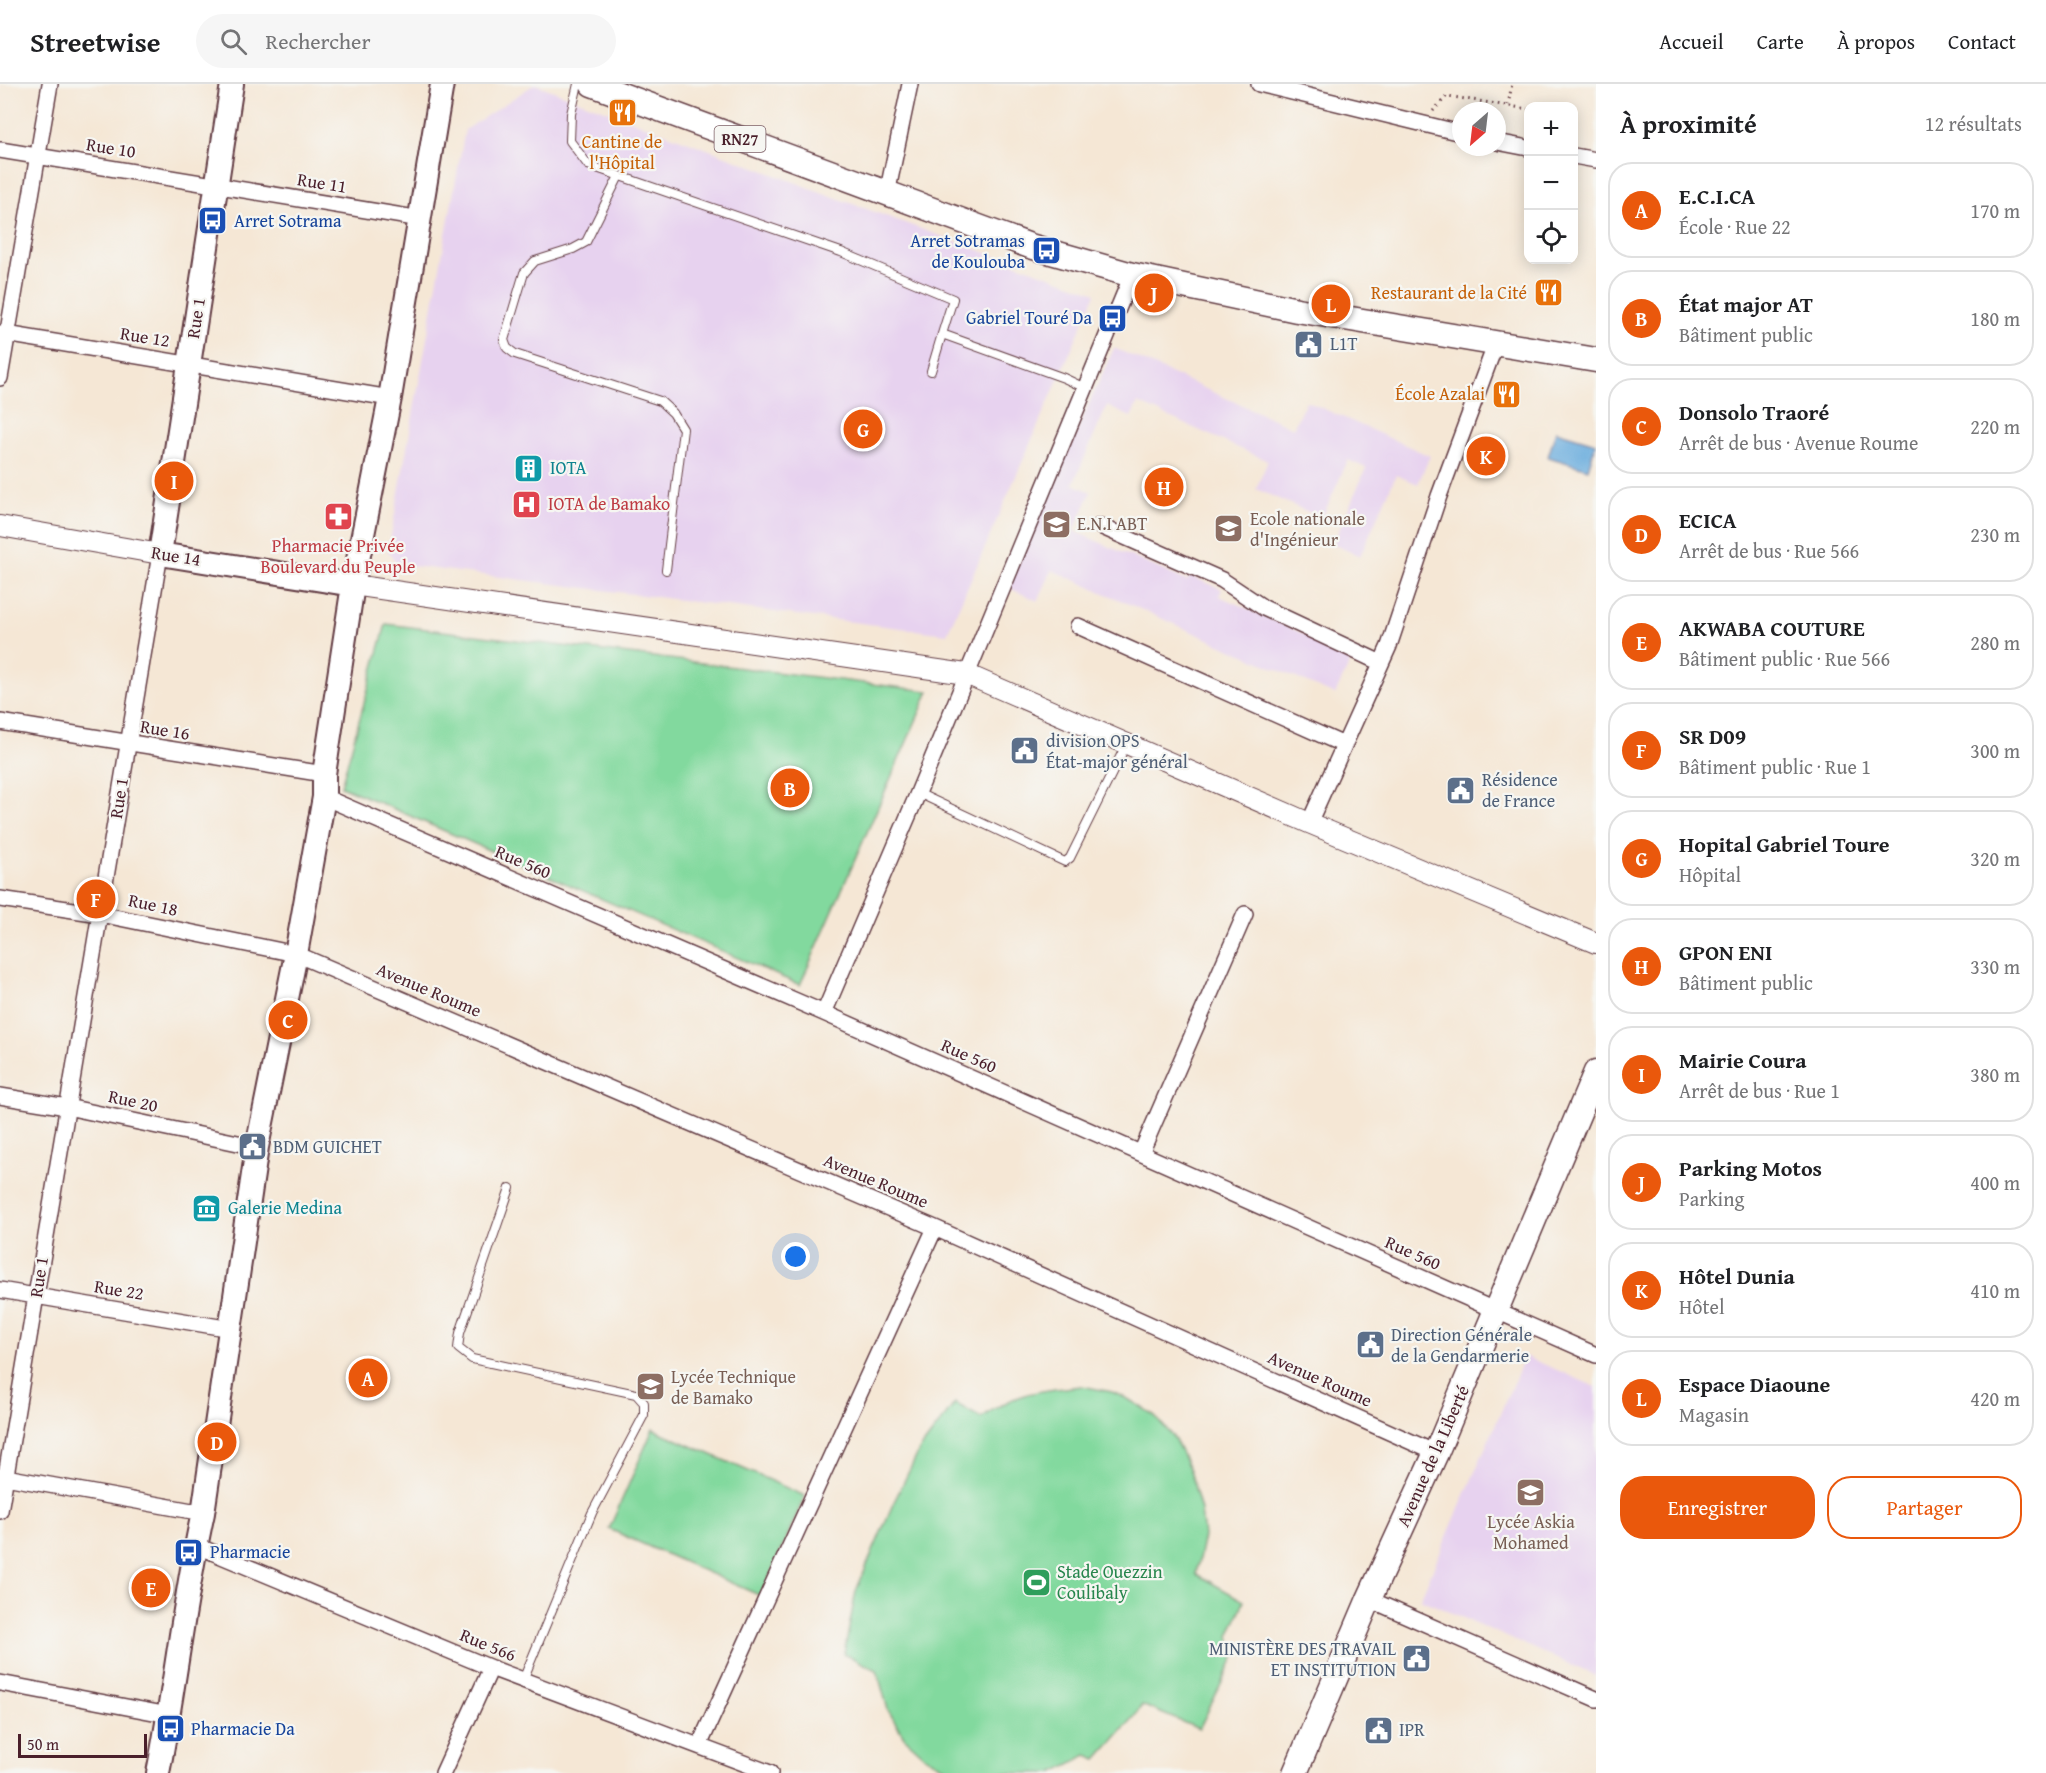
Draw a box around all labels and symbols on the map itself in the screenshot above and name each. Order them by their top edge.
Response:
restaurant icon: Cantine de l'Hôpital [606,97,638,129]
north arrow [1452,102,1506,156]
road number: RN27 [714,126,766,152]
place label: Cantine de l'Hôpital [582,128,662,176]
street label: Rue 10 [84,130,138,165]
street label: Rue 11 [295,165,349,200]
bus stop icon: Arret Sotrama [197,205,229,237]
place label: Arret Sotrama [234,207,342,234]
place label: Arret Sotramas de Koulouba [910,227,1025,275]
bus stop icon: Arret Sotramas de Koulouba [1030,235,1062,267]
pin: J [1134,270,1174,316]
restaurant icon: Restaurant de la Cité [1532,277,1564,309]
place label: Restaurant de la Cité [1371,279,1527,306]
pin: L [1312,282,1350,326]
street label: Rue 1 [179,295,212,340]
bus stop icon: Gabriel Touré Da [1097,302,1129,334]
place label: Gabriel Touré Da [966,304,1092,331]
street label: Rue 12 [118,319,172,354]
public building icon: L1T [1293,328,1325,360]
place label: L1T [1330,330,1358,357]
restaurant icon: École Azalai [1490,378,1522,410]
place label: École Azalai [1395,380,1485,407]
pin: G [844,406,882,452]
pin: K [1466,434,1506,478]
building icon: IOTA [513,452,545,484]
place label: IOTA [550,454,586,481]
pin: I [154,458,194,504]
pin: H [1144,464,1184,510]
hospital icon: IOTA de Bamako [511,488,543,520]
place label: IOTA de Bamako [548,490,670,517]
pharmacy icon: Pharmacie Privée Boulevard du Peuple [322,501,354,533]
place label: Ecole nationale d'Ingénieur [1250,505,1365,553]
school or university icon: E.N.I ABT [1040,508,1072,540]
place label: E.N.I ABT [1077,510,1147,537]
school or university icon: Ecole nationale d'Ingénieur [1213,513,1245,545]
place label: Pharmacie Privée Boulevard du Peuple [261,532,415,580]
street label: Rue 14 [149,538,203,573]
street label: Rue 16 [138,712,192,747]
place label: division OPS État-major général [1046,727,1188,775]
public building icon: division OPS État-major général [1009,735,1041,767]
pin: B [770,766,810,810]
place label: Résidence de France [1482,766,1558,814]
public building icon: Résidence de France [1445,774,1477,806]
street label: Rue 1 [102,775,135,820]
street label: Rue 560 [491,838,556,886]
pin: F [76,876,116,922]
street label: Rue 18 [126,886,180,923]
street label: Avenue Roume [373,955,486,1024]
pin: C [268,998,308,1042]
street label: Rue 560 [937,1031,1002,1080]
street label: Rue 20 [106,1082,161,1119]
public building icon: BDM GUICHET [236,1131,268,1163]
place label: BDM GUICHET [273,1133,382,1160]
street label: Avenue Roume [820,1146,933,1215]
museum icon: Galerie Medina [191,1192,223,1224]
place label: Galerie Medina [228,1194,342,1221]
street label: Rue 560 [1381,1228,1446,1277]
your location [781,1242,810,1271]
street label: Rue 1 [22,1254,55,1299]
street label: Rue 22 [92,1272,146,1307]
place label: Direction Générale de la Gendarmerie [1391,1321,1532,1369]
public building icon: Direction Générale de la Gendarmerie [1354,1329,1386,1361]
street label: Avenue Roume [1264,1343,1377,1414]
pin: A [348,1356,388,1400]
place label: Lycée Technique de Bamako [671,1363,796,1411]
school or university icon: Lycée Technique de Bamako [634,1371,666,1403]
street label: Avenue de la Liberté [1389,1381,1476,1531]
pin: D [198,1420,236,1464]
school or university icon: Lycée Askia Mohamed [1515,1477,1547,1509]
place label: Lycée Askia Mohamed [1487,1508,1575,1556]
bus stop icon: Pharmacie [173,1536,205,1568]
place label: Pharmacie [210,1538,290,1565]
place label: Stade Ouezzin Coulibaly [1057,1558,1163,1606]
pin: E [132,1566,170,1610]
sports icon: Stade Ouezzin Coulibaly [1020,1566,1052,1598]
street label: Rue 566 [456,1621,520,1668]
place label: MINISTÈRE DES TRAVAIL ET INSTITUTION [1209,1635,1396,1683]
public building icon: MINISTÈRE DES TRAVAIL ET INSTITUTION [1401,1643,1433,1675]
bus stop icon: Pharmacie Da [154,1713,186,1745]
public building icon: IPR [1362,1714,1394,1746]
place label: Pharmacie Da [191,1715,295,1742]
place label: IPR [1399,1716,1425,1743]
scale bar [18,1731,147,1758]

